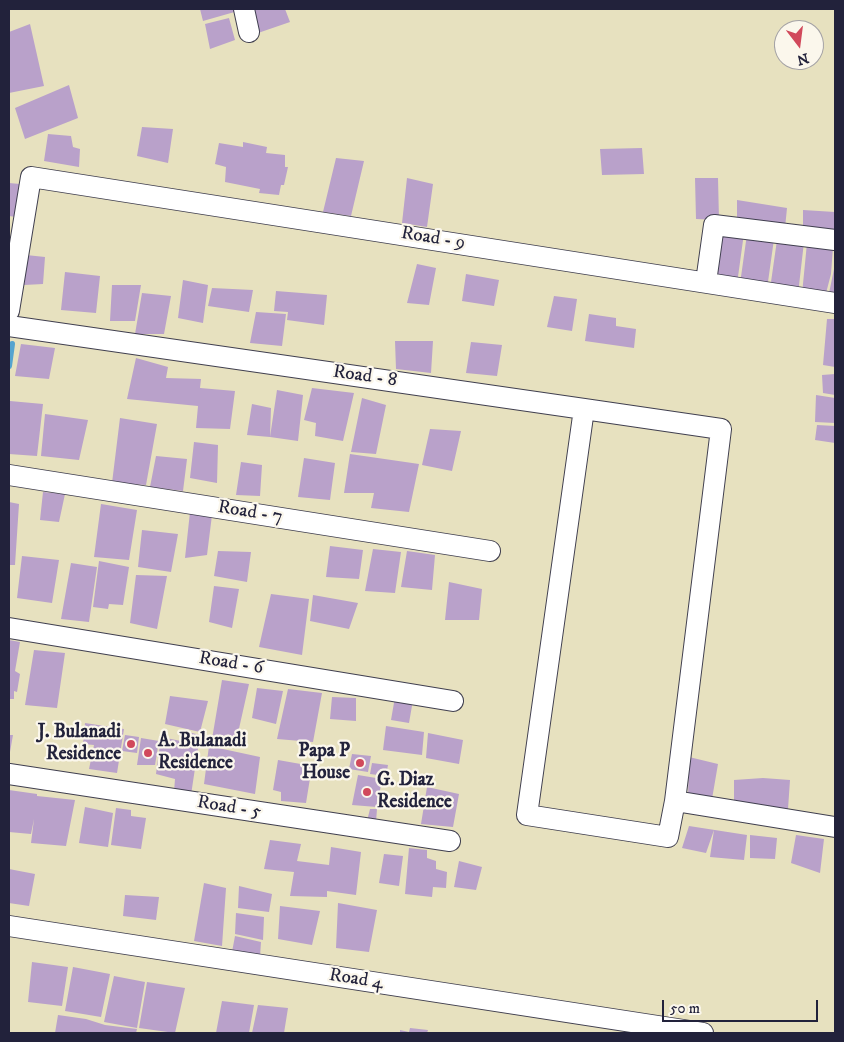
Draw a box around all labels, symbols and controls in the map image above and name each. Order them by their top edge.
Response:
north arrow [774,20,824,70]
text: N [795,48,811,69]
street label: Road - 9 [399,223,467,255]
street label: Road - 8 [331,361,399,393]
street label: Road - 7 [216,497,284,529]
street label: Road - 6 [197,648,265,680]
place label: J. Bulanadi Residence [38,722,121,766]
place label: A. Bulanadi Residence [158,731,246,775]
marker: J. Bulanadi Residence [125,738,137,750]
place label: Papa P House [298,741,350,785]
marker: A. Bulanadi Residence [142,747,154,759]
marker: Papa P House [354,757,366,769]
place label: G. Diaz Residence [377,770,452,814]
marker: G. Diaz Residence [361,786,373,798]
street label: Road - 5 [195,792,263,824]
street label: Road 4 [327,964,385,996]
scale bar [664,990,820,1022]
text: 50 m [670,999,700,1018]

